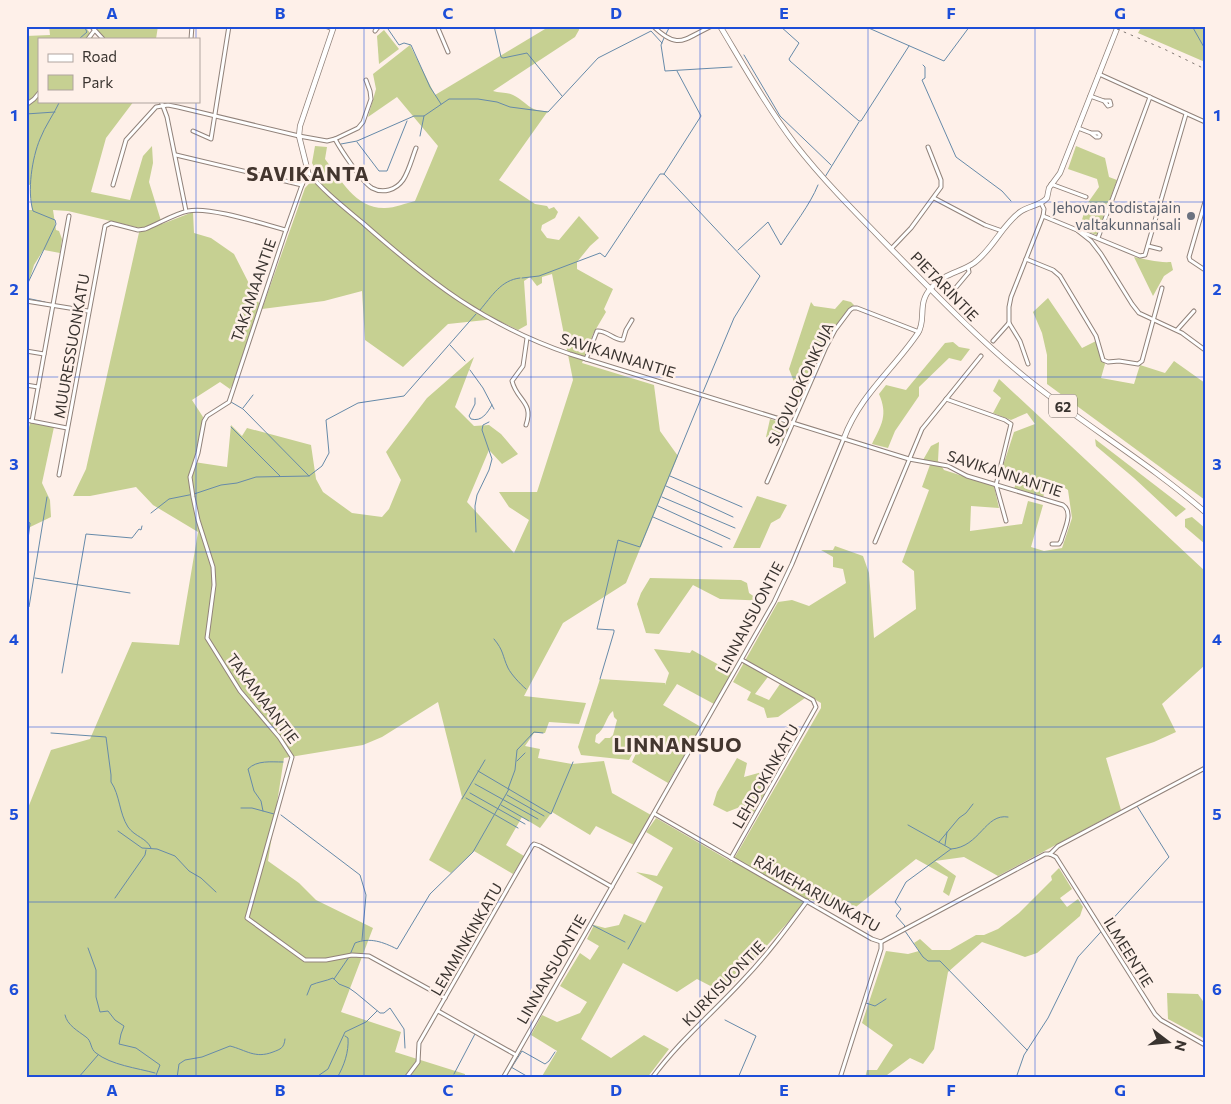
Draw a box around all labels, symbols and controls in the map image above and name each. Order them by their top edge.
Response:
text: A [106,3,118,22]
text: B [275,3,286,22]
text: C [443,3,454,22]
text: D [610,3,622,22]
text: E [779,3,789,22]
text: F [946,3,956,22]
text: G [1114,3,1126,22]
legend [38,38,200,102]
text: Road [82,47,117,65]
text: Park [82,73,113,91]
text: 1 [10,105,18,124]
text: 1 [1213,105,1221,124]
district label: SAVIKANTA [246,161,370,185]
place label: Jehovan todistajain valtakunnansali [1052,198,1181,233]
marker: Jehovan todistajain valtakunnansali [1185,210,1197,222]
street label: TAKAMAANTIE [227,236,279,344]
street label: PIETARINTIE [907,248,983,324]
street label: MUURESSUONKATU [49,272,93,420]
text: 2 [9,279,19,298]
text: 2 [1212,279,1222,298]
street label: SUOVUOKONKUJA [764,319,836,449]
street label: SAVIKANNANTIE [558,329,678,381]
road number: 62 [1049,394,1077,418]
street label: SAVIKANNANTIE [945,446,1065,500]
text: 3 [9,454,19,473]
text: 3 [1212,454,1222,473]
street label: LINNANSUONTIE [713,558,787,676]
text: 4 [9,629,19,648]
text: 4 [1212,629,1222,648]
street label: TAKAMAANTIE [223,649,303,747]
street label: LEHDOKINKATU [728,721,802,831]
district label: LINNANSUO [613,732,743,756]
text: 5 [9,804,19,823]
text: 5 [1212,804,1222,823]
street label: RÄMEHARJUNKATU [751,851,883,935]
street label: LEMMINKINKATU [426,880,506,998]
street label: LINNANSUONTIE [512,911,590,1027]
street label: ILMEENTIE [1100,914,1158,990]
street label: KURKISUONTIE [678,937,768,1029]
text: 6 [9,979,19,998]
text: 6 [1212,979,1222,998]
north arrow [1144,1016,1194,1066]
text: N [1171,1038,1191,1053]
text: A [106,1080,118,1099]
text: B [275,1080,286,1099]
text: C [443,1080,454,1099]
text: D [610,1080,622,1099]
text: E [779,1080,789,1099]
text: F [946,1080,956,1099]
text: G [1114,1080,1126,1099]

